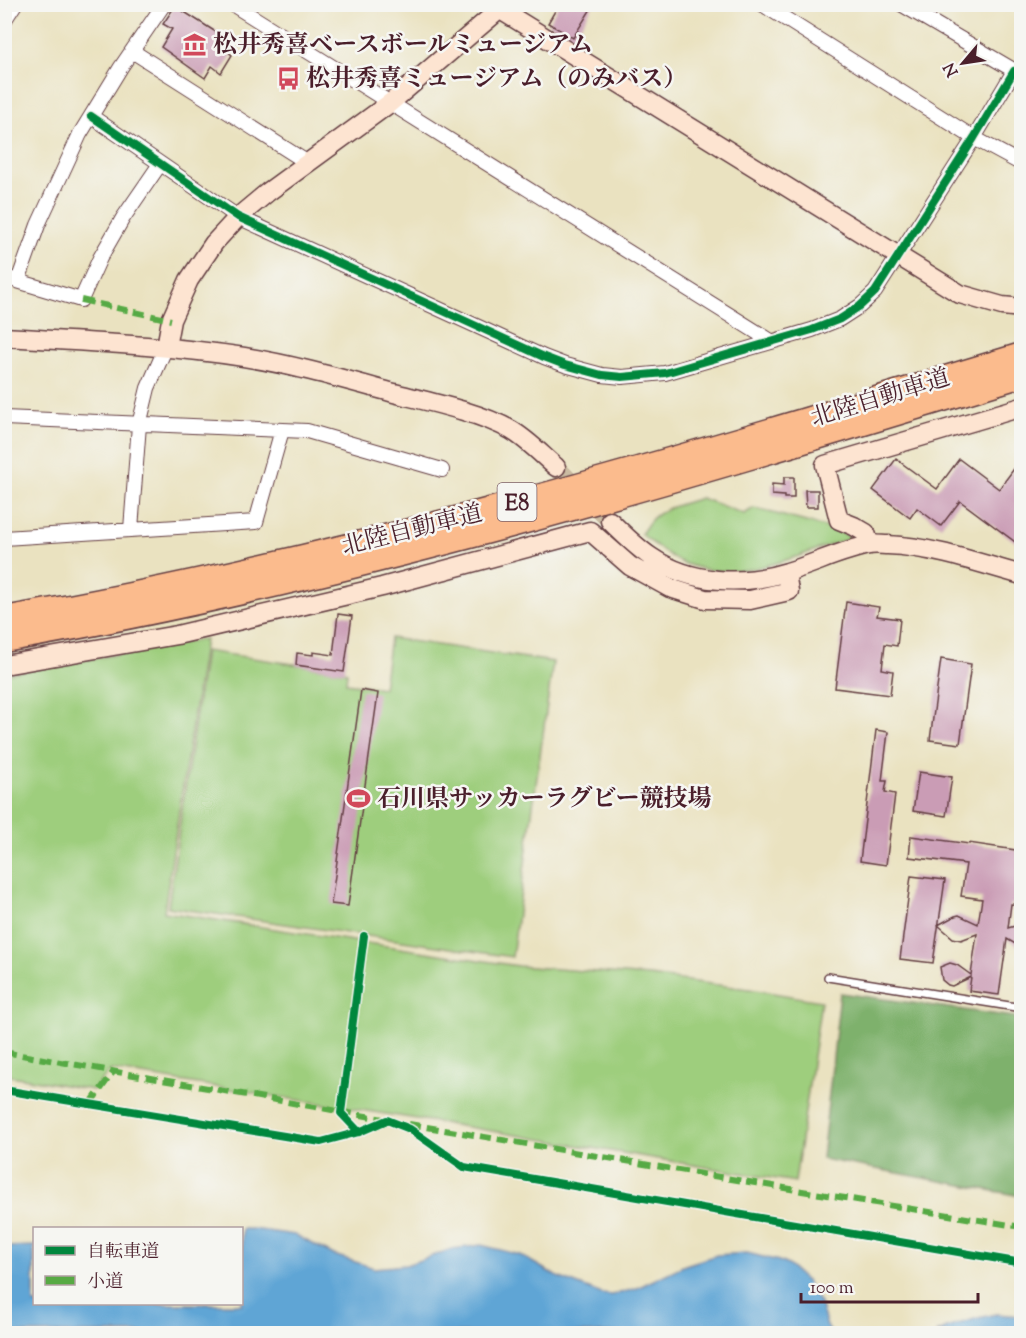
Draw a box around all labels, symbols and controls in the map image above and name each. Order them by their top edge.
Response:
place label: 松井秀喜ベースボールミュージアム [213,29,593,63]
museum icon: 松井秀喜ベースボールミュージアム [182,31,208,57]
north arrow [933,33,993,93]
text: N [939,58,965,80]
place label: 松井秀喜ミュージアム（のみバス） [306,63,687,97]
bus stop icon: 松井秀喜ミュージアム（のみバス） [275,65,301,91]
street label: 北陸自動車道 [807,362,954,436]
road number: E8 [498,483,536,521]
street label: 北陸自動車道 [339,497,486,565]
place label: 石川県サッカーラグビー競技場 [377,783,712,817]
sports icon: 石川県サッカーラグビー競技場 [346,785,372,811]
legend [33,1227,243,1305]
text: 自転車道 [87,1240,159,1266]
scale bar [801,1266,978,1304]
text: 小道 [87,1270,123,1296]
text: 100 m [810,1276,854,1302]

